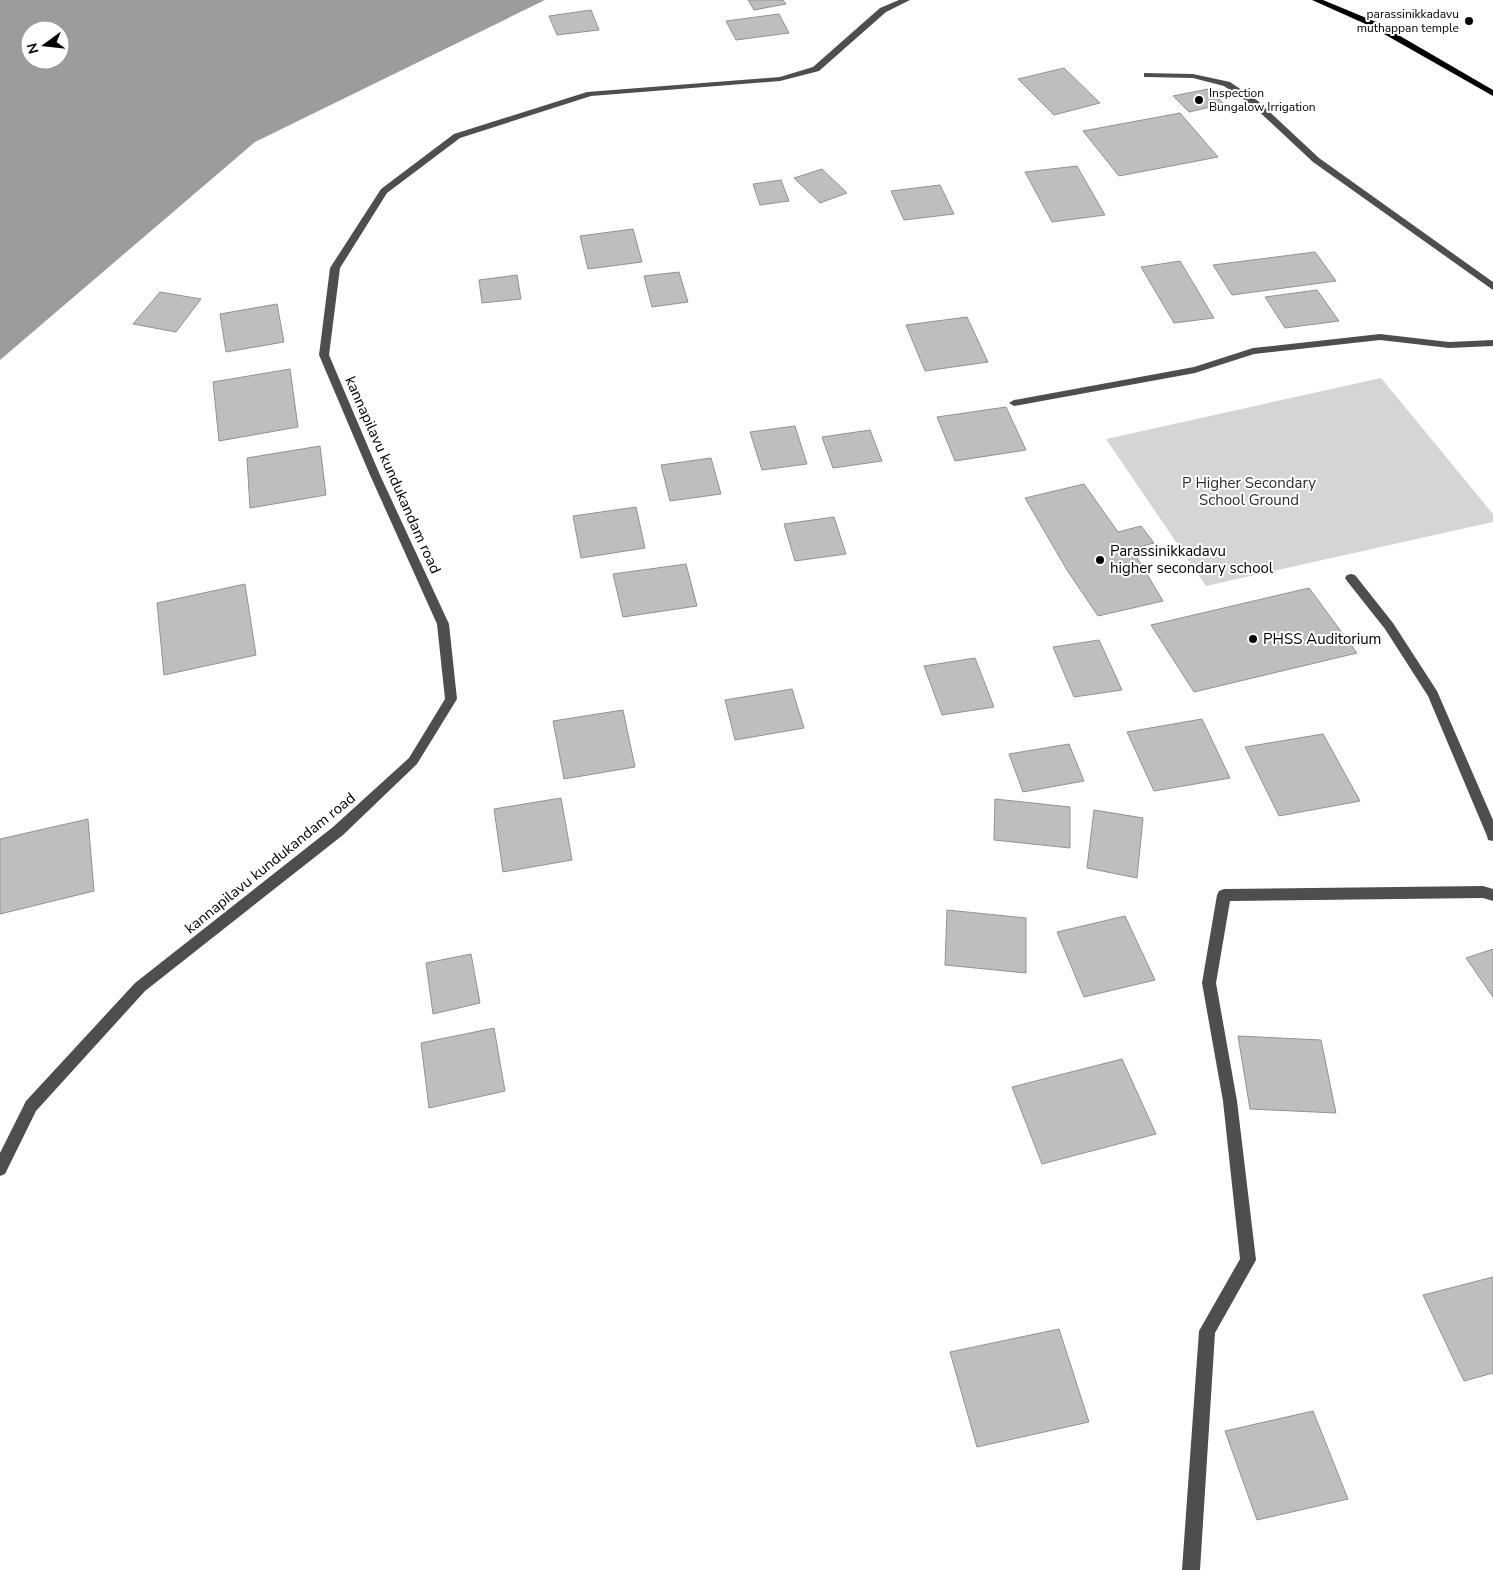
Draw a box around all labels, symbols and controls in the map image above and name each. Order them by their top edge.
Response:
place label: parassinikkadavu muthappan temple [1357,6,1459,36]
marker: parassinikkadavu muthappan temple [1463,15,1475,27]
north arrow [20,20,70,70]
text: N [22,41,43,56]
place label: Inspection Bungalow Irrigation [1209,85,1316,115]
marker: Inspection Bungalow Irrigation [1193,94,1205,106]
street label: kannapilavu kundukandam road [340,373,446,577]
park label: P Higher Secondary School Ground [1182,473,1316,510]
place label: Parassinikkadavu higher secondary school [1110,541,1274,578]
marker: Parassinikkadavu higher secondary school [1094,554,1106,566]
place label: PHSS Auditorium [1263,629,1381,649]
marker: PHSS Auditorium [1247,633,1259,645]
street label: kannapilavu kundukandam road [181,788,359,938]

